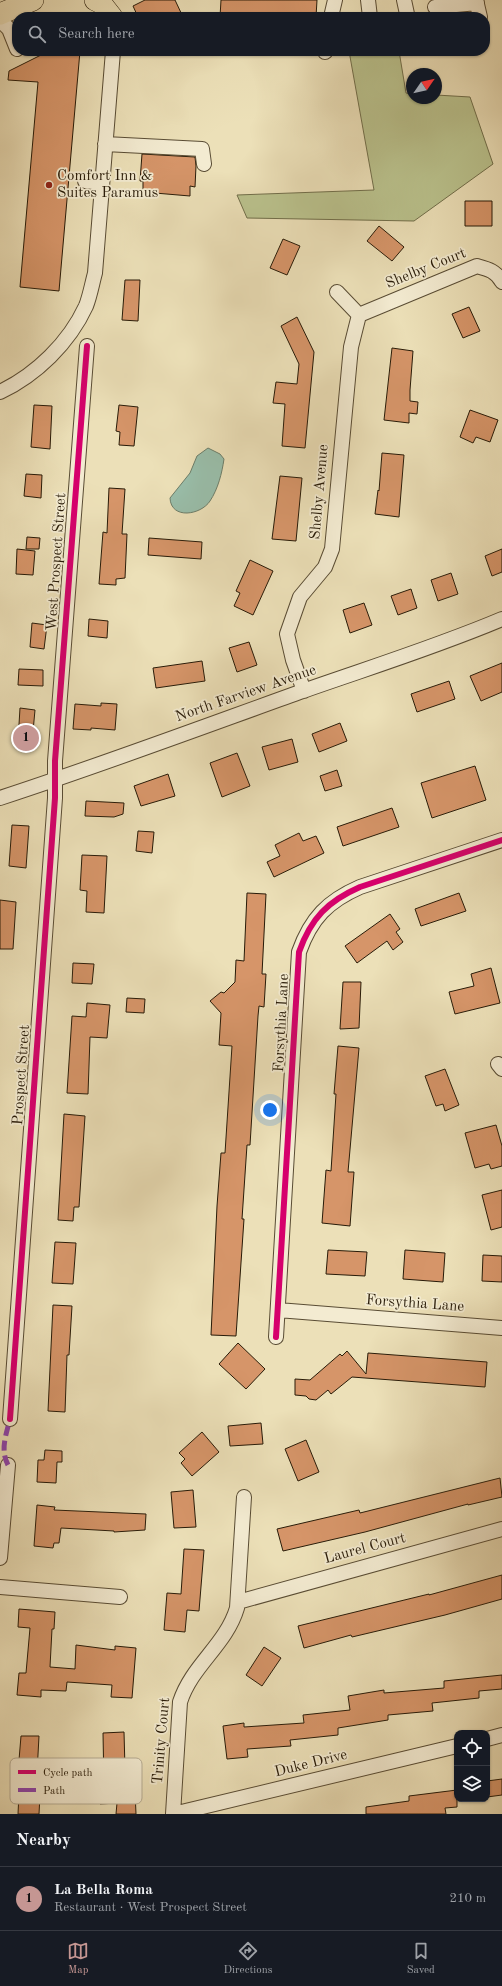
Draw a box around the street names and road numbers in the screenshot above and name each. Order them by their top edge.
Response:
street label: Shelby Court [384,246,468,292]
street label: Shelby Avenue [308,443,332,540]
street label: West Prospect Street [45,493,69,631]
street label: North Farview Avenue [174,663,318,725]
street label: Forsythia Lane [272,973,292,1073]
street label: Prospect Street [11,1024,33,1126]
street label: Forsythia Lane [365,1293,465,1315]
street label: Laurel Court [323,1531,407,1567]
street label: Trinity Court [151,1697,173,1785]
street label: Duke Drive [273,1748,349,1780]

